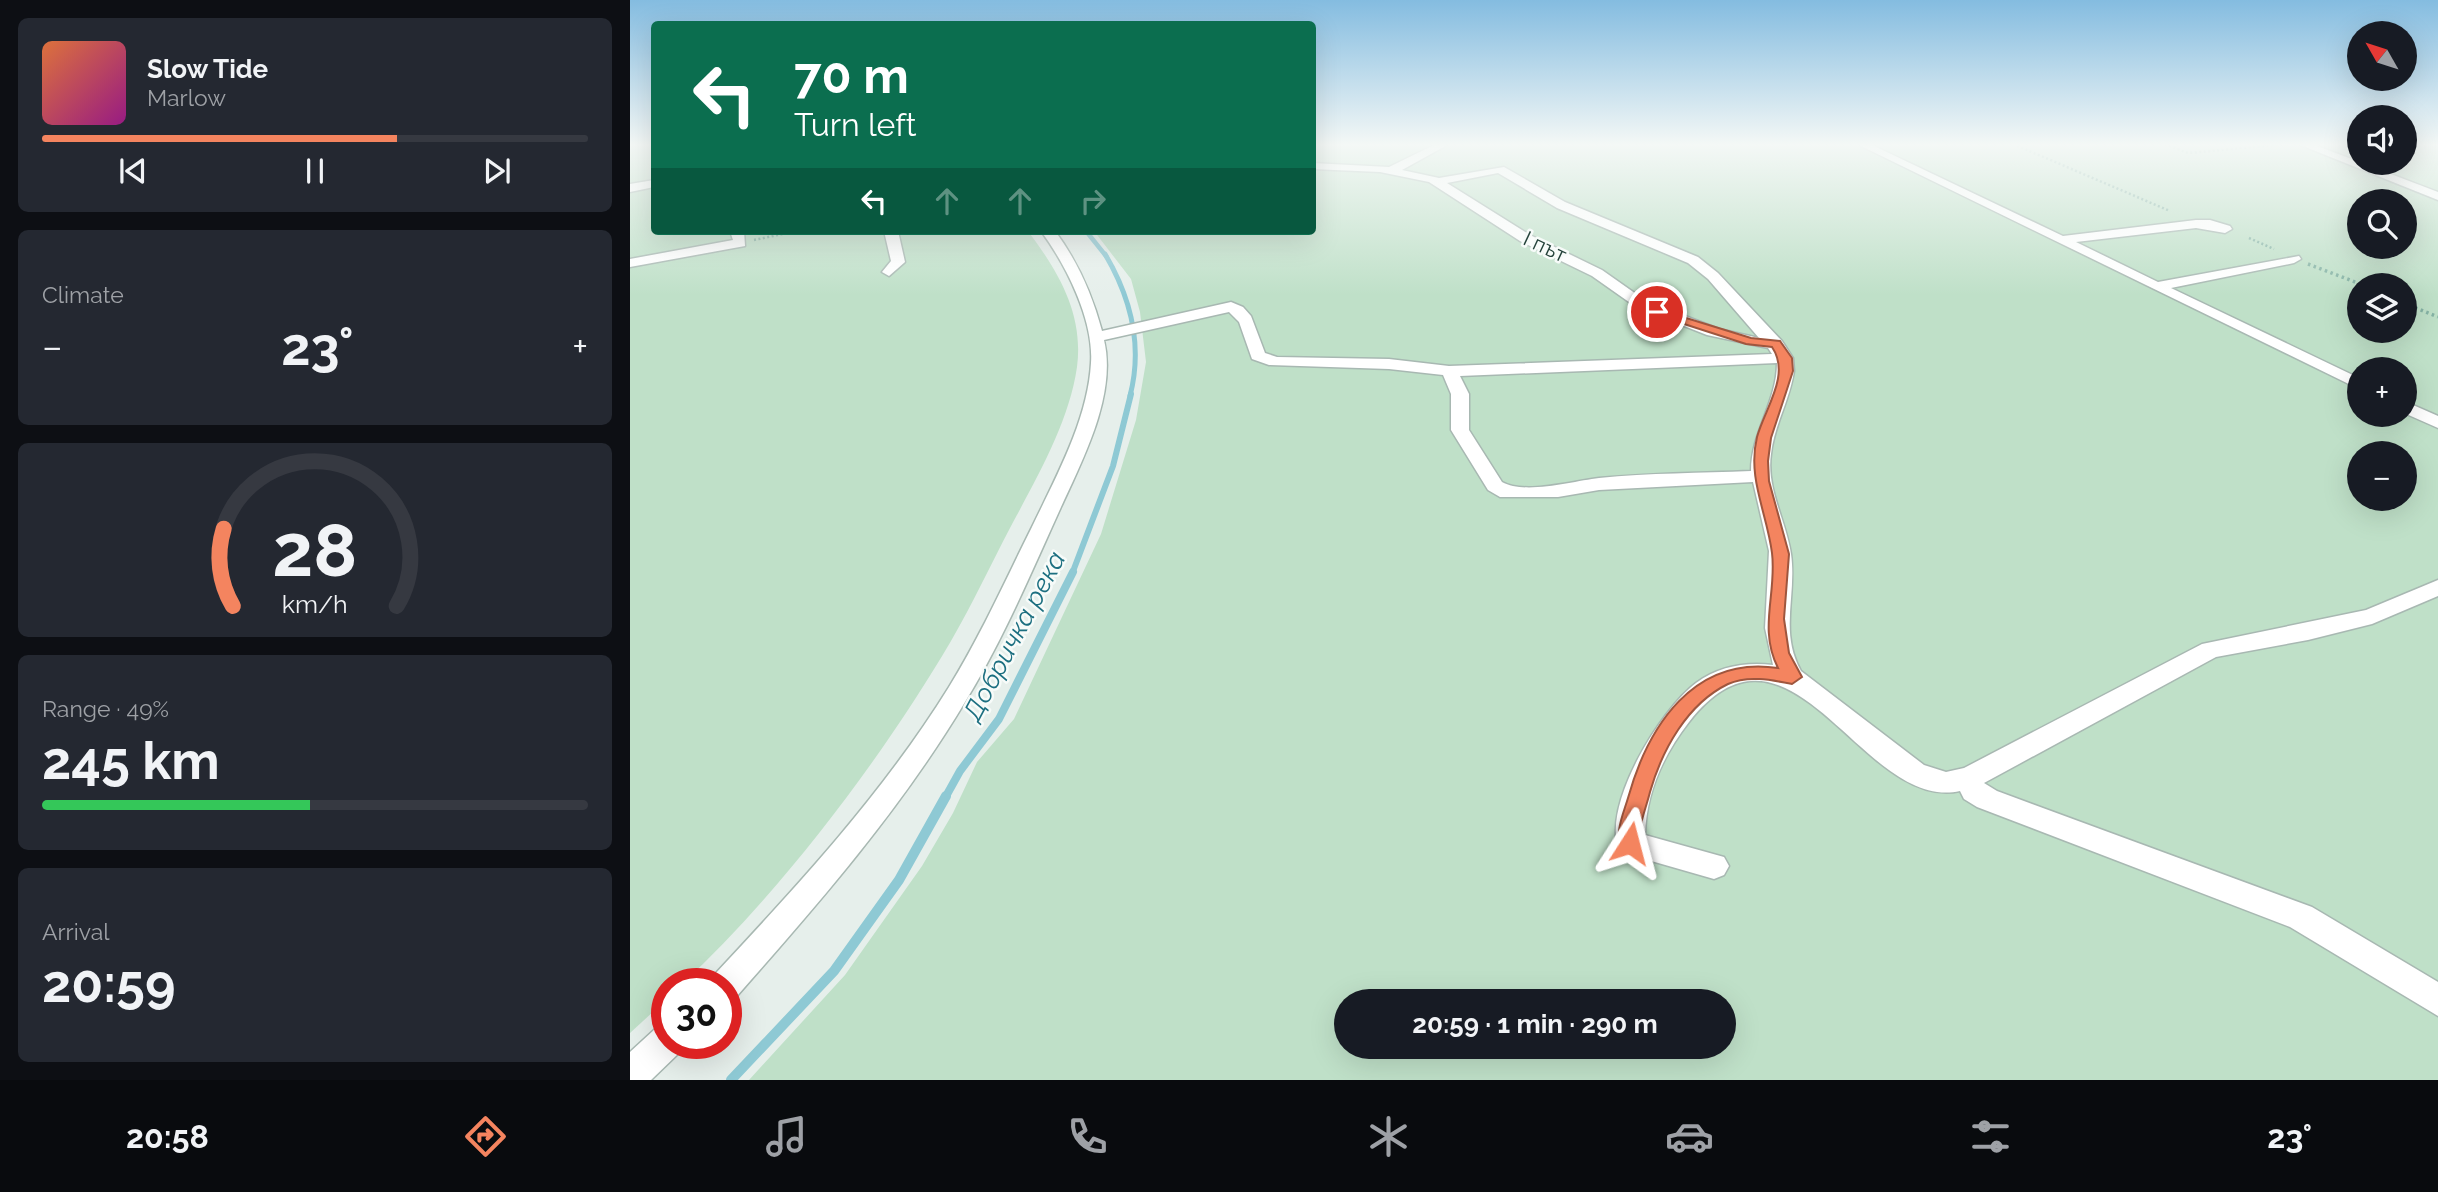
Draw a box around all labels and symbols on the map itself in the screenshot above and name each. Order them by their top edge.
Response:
north arrow [2347,21,2417,91]
street label: І път [1520,226,1571,267]
pin [1627,282,1687,342]
water label: Добричка река [956,546,1071,727]
position arrow [1593,806,1667,880]
speed limit sign: 30 [651,968,742,1059]

